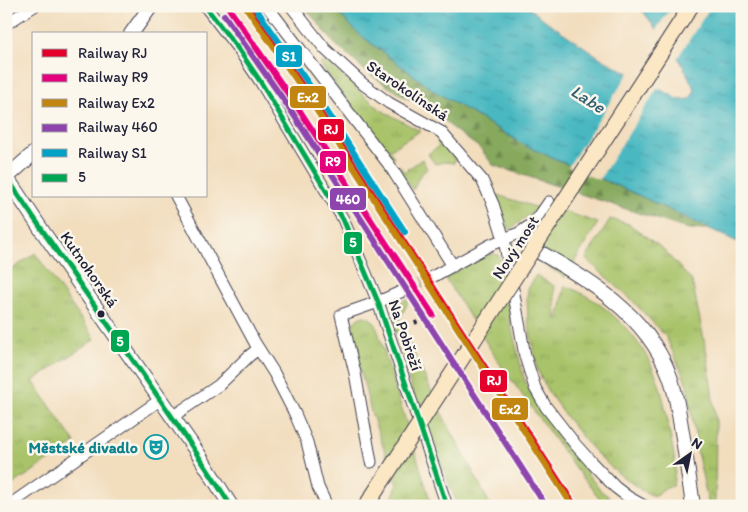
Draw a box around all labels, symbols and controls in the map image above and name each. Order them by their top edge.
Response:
legend [32,32,208,198]
text: Railway RJ [78,44,147,62]
line badge: S1 [275,44,303,68]
text: S1 [282,48,297,65]
street label: Starokolínská [363,56,453,125]
text: Railway R9 [78,68,148,86]
water label: Labe [567,80,610,119]
line badge: Ex2 [289,85,327,109]
text: Ex2 [297,89,320,106]
text: Railway Ex2 [78,94,155,112]
text: Railway 460 [78,118,158,136]
line badge: RJ [317,118,345,142]
text: RJ [324,121,338,138]
text: Railway S1 [78,144,147,162]
line badge: R9 [319,150,347,174]
text: R9 [325,153,341,170]
text: 5 [78,168,86,186]
line badge: 460 [329,187,367,211]
text: 460 [336,191,361,208]
street label: Nový most [488,212,543,283]
street label: Kutnohorská [56,228,123,311]
line badge: 5 [343,231,363,255]
text: 5 [349,234,357,251]
street label: Na Pobřeží [385,297,427,373]
unlabelled marker [96,309,106,319]
line badge: 5 [110,329,130,353]
text: 5 [116,333,124,350]
line badge: RJ [479,369,508,393]
text: RJ [487,372,501,389]
line badge: Ex2 [491,397,529,421]
text: Ex2 [499,401,522,418]
north arrow [666,430,716,480]
theatre icon: Městské divadlo [143,434,169,460]
text: N [688,434,705,453]
place label: Městské divadlo [29,438,138,457]

